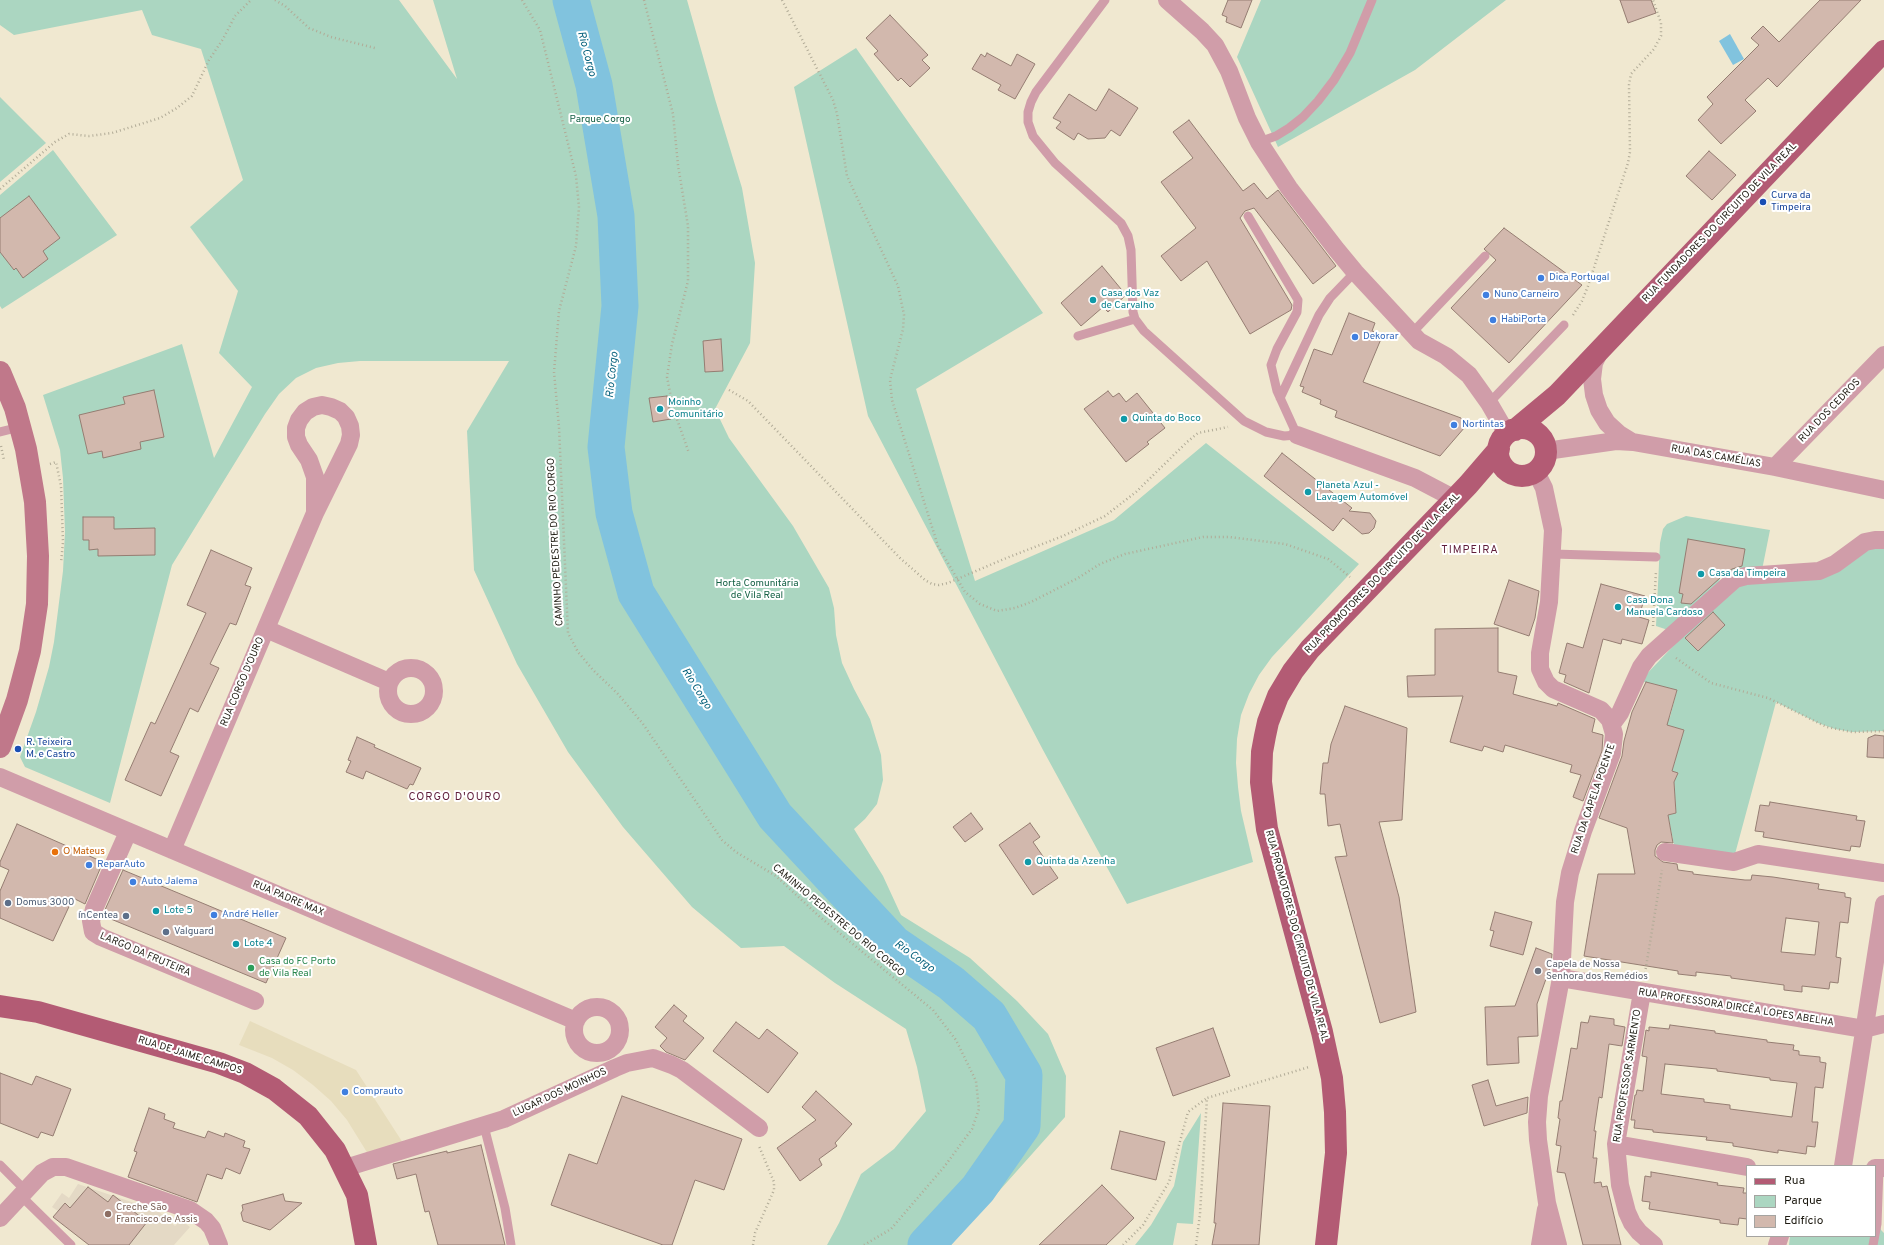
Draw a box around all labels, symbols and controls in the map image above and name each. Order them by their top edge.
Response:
water label: Rio Corgo [574,30,598,78]
park label: Parque Corgo [570,114,630,126]
street label: RUA FUNDADORES DO CIRCUITO DE VILA REAL [1640,141,1800,305]
place label: Curva da Timpeira [1771,190,1811,214]
marker: Curva da Timpeira [1758,197,1768,207]
place label: Dica Portugal [1549,272,1609,284]
marker: Dica Portugal [1536,273,1546,283]
place label: Casa dos Vaz de Carvalho [1101,288,1159,312]
place label: Nuno Carneiro [1494,289,1559,301]
marker: Nuno Carneiro [1481,290,1491,300]
marker: Casa dos Vaz de Carvalho [1088,295,1098,305]
place label: HabiPorta [1501,314,1546,326]
marker: HabiPorta [1488,315,1498,325]
place label: Dekorar [1363,331,1399,343]
marker: Dekorar [1350,332,1360,342]
water label: Rio Corgo [604,351,622,399]
street label: RUA DOS CEDROS [1797,377,1863,445]
place label: Moinho Comunitário [668,397,723,420]
marker: Moinho Comunitário [655,404,665,414]
place label: Quinta do Boco [1132,413,1201,425]
marker: Quinta do Boco [1119,414,1129,424]
place label: Nortintas [1462,419,1504,431]
marker: Nortintas [1449,420,1459,430]
street label: RUA DAS CAMÉLIAS [1670,443,1762,471]
street label: CAMINHO PEDESTRE DO RIO CORGO [546,458,566,626]
place label: Planeta Azul - Lavagem Automóvel [1316,480,1408,504]
marker: Planeta Azul - Lavagem Automóvel [1303,487,1313,497]
street label: RUA PROMOTORES DO CIRCUITO DE VILA REAL [1303,491,1463,657]
district label: TIMPEIRA [1441,544,1499,558]
place label: Casa da Timpeira [1709,568,1786,580]
marker: Casa da Timpeira [1696,569,1706,579]
park label: Horta Comunitária de Vila Real [716,578,798,602]
place label: Casa Dona Manuela Cardoso [1626,595,1703,618]
marker: Casa Dona Manuela Cardoso [1613,602,1623,612]
street label: RUA CORGO D'OURO [219,636,267,728]
water label: Rio Corgo [678,666,714,712]
place label: R. Teixeira M. e Castro [26,737,75,760]
street label: RUA DA CAPELA POENTE [1569,742,1619,856]
marker: R. Teixeira M. e Castro [13,744,23,754]
district label: CORGO D'OURO [408,791,502,805]
street label: RUA PROMOTORES DO CIRCUITO DE VILA REAL [1262,829,1330,1043]
place label: O Mateus [63,846,105,858]
marker: O Mateus [50,847,60,857]
place label: Quinta da Azenha [1036,856,1115,868]
marker: Quinta da Azenha [1023,857,1033,867]
place label: ReparAuto [97,859,145,871]
marker: ReparAuto [84,860,94,870]
street label: CAMINHO PEDESTRE DO RIO CORGO [770,862,906,980]
place label: Auto Jalema [141,876,198,888]
marker: Auto Jalema [128,877,138,887]
street label: RUA PADRE MAX [251,879,325,919]
place label: Domus 3000 [16,897,74,909]
marker: Domus 3000 [3,898,13,908]
place label: Lote 5 [164,905,193,917]
marker: Lote 5 [151,906,161,916]
place label: André Heller [222,909,279,921]
place label: ínCentea [78,910,118,922]
marker: André Heller [209,910,219,920]
marker: ínCentea [121,911,131,921]
place label: Valguard [174,926,214,938]
marker: Valguard [161,927,171,937]
street label: LARGO DA FRUTEIRA [98,930,192,980]
place label: Lote 4 [244,938,273,950]
water label: Rio Corgo [891,938,937,976]
marker: Lote 4 [231,939,241,949]
place label: Casa do FC Porto de Vila Real [259,956,336,980]
place label: Capela de Nossa Senhora dos Remédios [1546,959,1648,982]
marker: Casa do FC Porto de Vila Real [246,963,256,973]
marker: Capela de Nossa Senhora dos Remédios [1533,966,1543,976]
street label: RUA PROFESSORA DIRCÊA LOPES ABELHA [1637,987,1835,1029]
street label: RUA PROFESSOR SARMENTO [1612,1009,1644,1143]
street label: RUA DE JAIME CAMPOS [136,1034,244,1078]
street label: LUGAR DOS MOINHOS [511,1066,609,1120]
place label: Comprauto [353,1086,403,1098]
marker: Comprauto [340,1087,350,1097]
legend [1746,1165,1876,1237]
text: Rua [1784,1173,1805,1189]
text: Parque [1784,1193,1822,1209]
place label: Creche São Francisco de Assis [116,1202,198,1226]
marker: Creche São Francisco de Assis [103,1209,113,1219]
text: Edifício [1784,1213,1823,1229]

